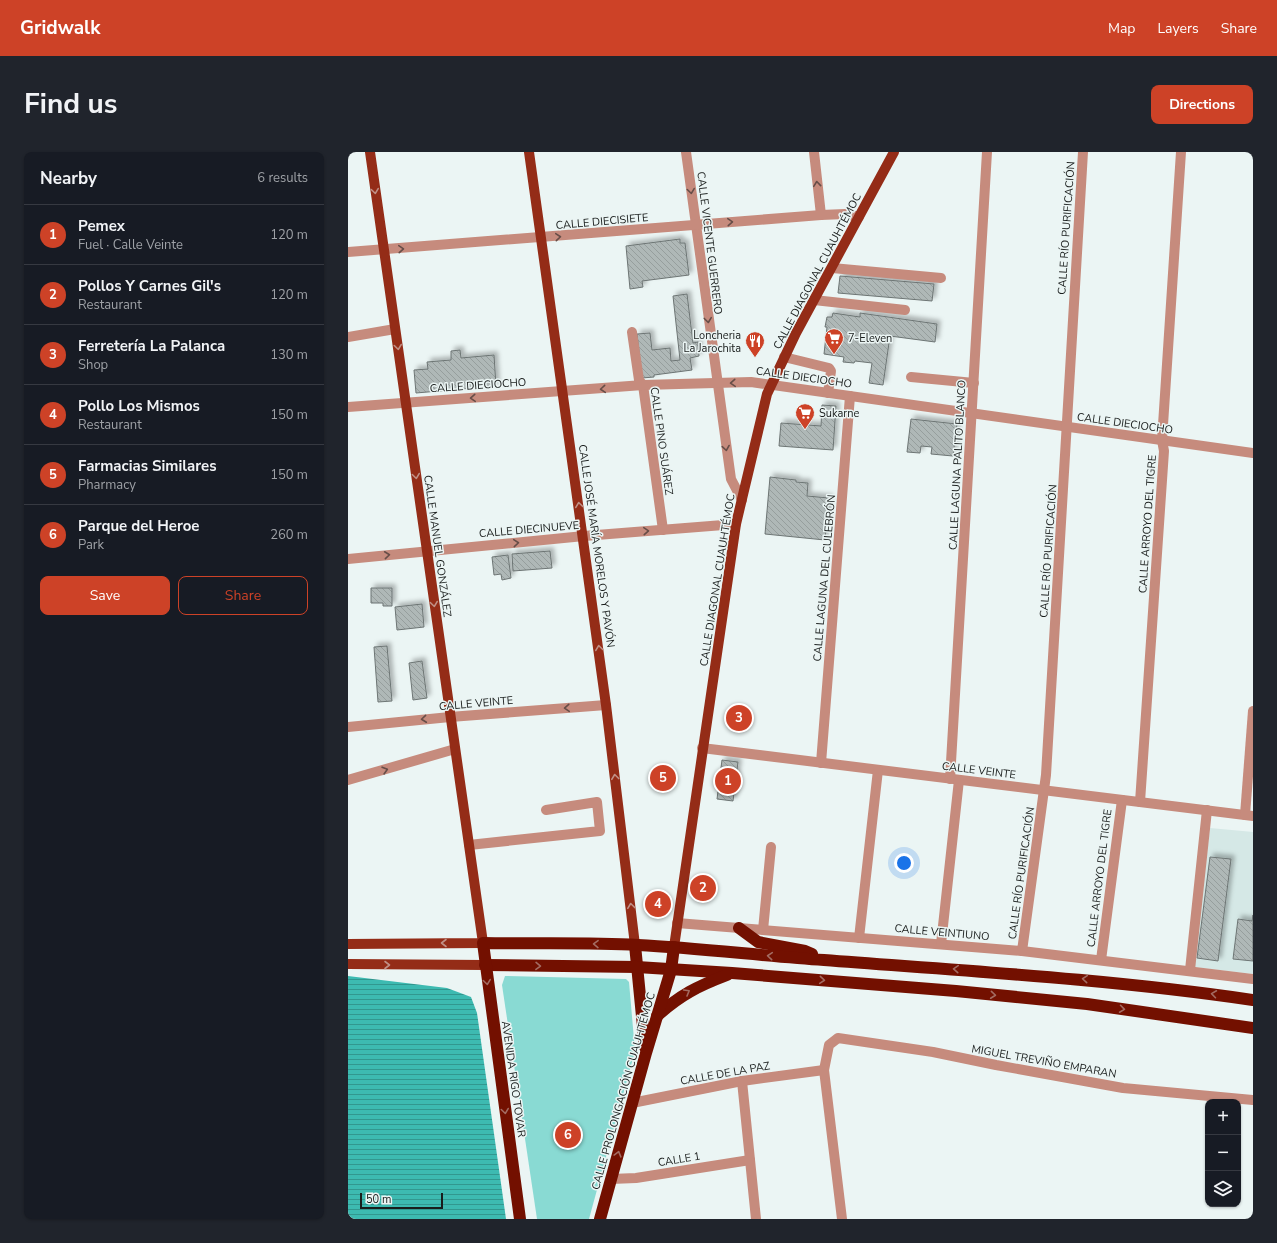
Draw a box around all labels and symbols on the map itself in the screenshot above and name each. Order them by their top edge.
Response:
street label: CALLE RÍO PURIFICACIÓN [1053,161,1079,295]
street label: CALLE VICENTE GUERRERO [693,171,726,315]
one-way arrow [813,181,822,187]
one-way arrow [370,188,379,194]
one-way arrow [686,188,695,194]
street label: CALLE DIAGONAL CUAUHTÉMOC [769,190,865,352]
street label: CALLE DIECISIETE [555,210,649,233]
one-way arrow [727,217,733,226]
one-way arrow [555,232,561,241]
one-way arrow [398,244,404,253]
one-way arrow [703,317,712,323]
supermarket icon: 7-Eleven [823,327,845,355]
place label: Loncheria La Jarochita [683,328,741,356]
restaurant icon: Loncheria La Jarochita [744,330,766,358]
place label: 7-Eleven [848,331,892,346]
one-way arrow [393,344,402,350]
street label: CALLE DIECIOCHO [755,363,853,392]
street label: CALLE DIECIOCHO [429,375,527,396]
one-way arrow [730,379,736,387]
street label: CALLE LAGUNA PALITO BLANCO [946,380,969,550]
one-way arrow [600,384,606,393]
street label: CALLE PINO SUÁREZ [647,386,678,496]
one-way arrow [470,393,476,402]
supermarket icon: Sukarne [794,402,816,430]
place label: Sukarne [819,406,859,421]
street label: CALLE DIECIOCHO [1076,409,1174,438]
street label: CALLE JOSÉ MARÍA MORELOS Y PAVÓN [575,443,619,649]
one-way arrow [721,445,730,451]
street label: CALLE ARROYO DEL TIGRE [1135,454,1160,594]
one-way arrow [411,473,420,479]
street label: CALLE MANUEL GONZÁLEZ [420,474,456,618]
street label: CALLE RÍO PURIFICACIÓN [1035,484,1061,618]
street label: CALLE DIAGONAL CUAUHTÉMOC [695,493,739,667]
street label: CALLE LAGUNA DEL CULEBRÓN [809,494,839,662]
one-way arrow [575,502,584,508]
street label: CALLE DIECINUEVE [478,518,580,541]
one-way arrow [643,527,649,536]
one-way arrow [513,538,519,547]
one-way arrow [384,551,390,560]
one-way arrow [429,601,438,607]
one-way arrow [595,645,604,651]
street label: CALLE VEINTE [438,693,514,714]
one-way arrow [564,703,570,712]
pin: 3 [726,703,752,733]
one-way arrow [421,715,427,724]
street label: CALLE VEINTE [941,759,1017,782]
pin: 5 [650,763,676,793]
one-way arrow [382,766,389,774]
pin: 1 [715,766,741,796]
one-way arrow [611,774,620,780]
street label: CALLE RÍO PURIFICACIÓN [1004,806,1038,940]
street label: CALLE ARROYO DEL TIGRE [1084,808,1115,948]
your location [894,853,914,873]
pin: 2 [690,873,716,903]
pin: 4 [645,889,671,919]
one-way arrow [626,903,635,909]
street label: CALLE VEINTIUNO [894,921,990,944]
one-way arrow [441,939,447,947]
one-way arrow [593,940,599,949]
one-way arrow [767,951,773,960]
one-way arrow [384,961,390,969]
one-way arrow [535,962,541,970]
one-way arrow [953,964,959,973]
one-way arrow [1082,975,1088,984]
one-way arrow [819,976,825,985]
one-way arrow [482,979,491,985]
street label: CALLE PROLONGACIÓN CUAUHTÉMOC [587,990,659,1192]
one-way arrow [682,990,690,997]
one-way arrow [990,990,996,999]
one-way arrow [1211,990,1217,999]
one-way arrow [1119,1004,1125,1013]
street label: AVENIDA RIGO TOVAR [498,1020,529,1139]
street label: MIGUEL TREVIÑO EMPARAN [970,1041,1118,1082]
street label: CALLE DE LA PAZ [679,1058,772,1089]
one-way arrow [500,1108,509,1114]
pin: 6 [555,1120,581,1150]
street label: CALLE 1 [657,1149,701,1170]
one-way arrow [613,1151,622,1158]
scale bar [360,1191,443,1210]

